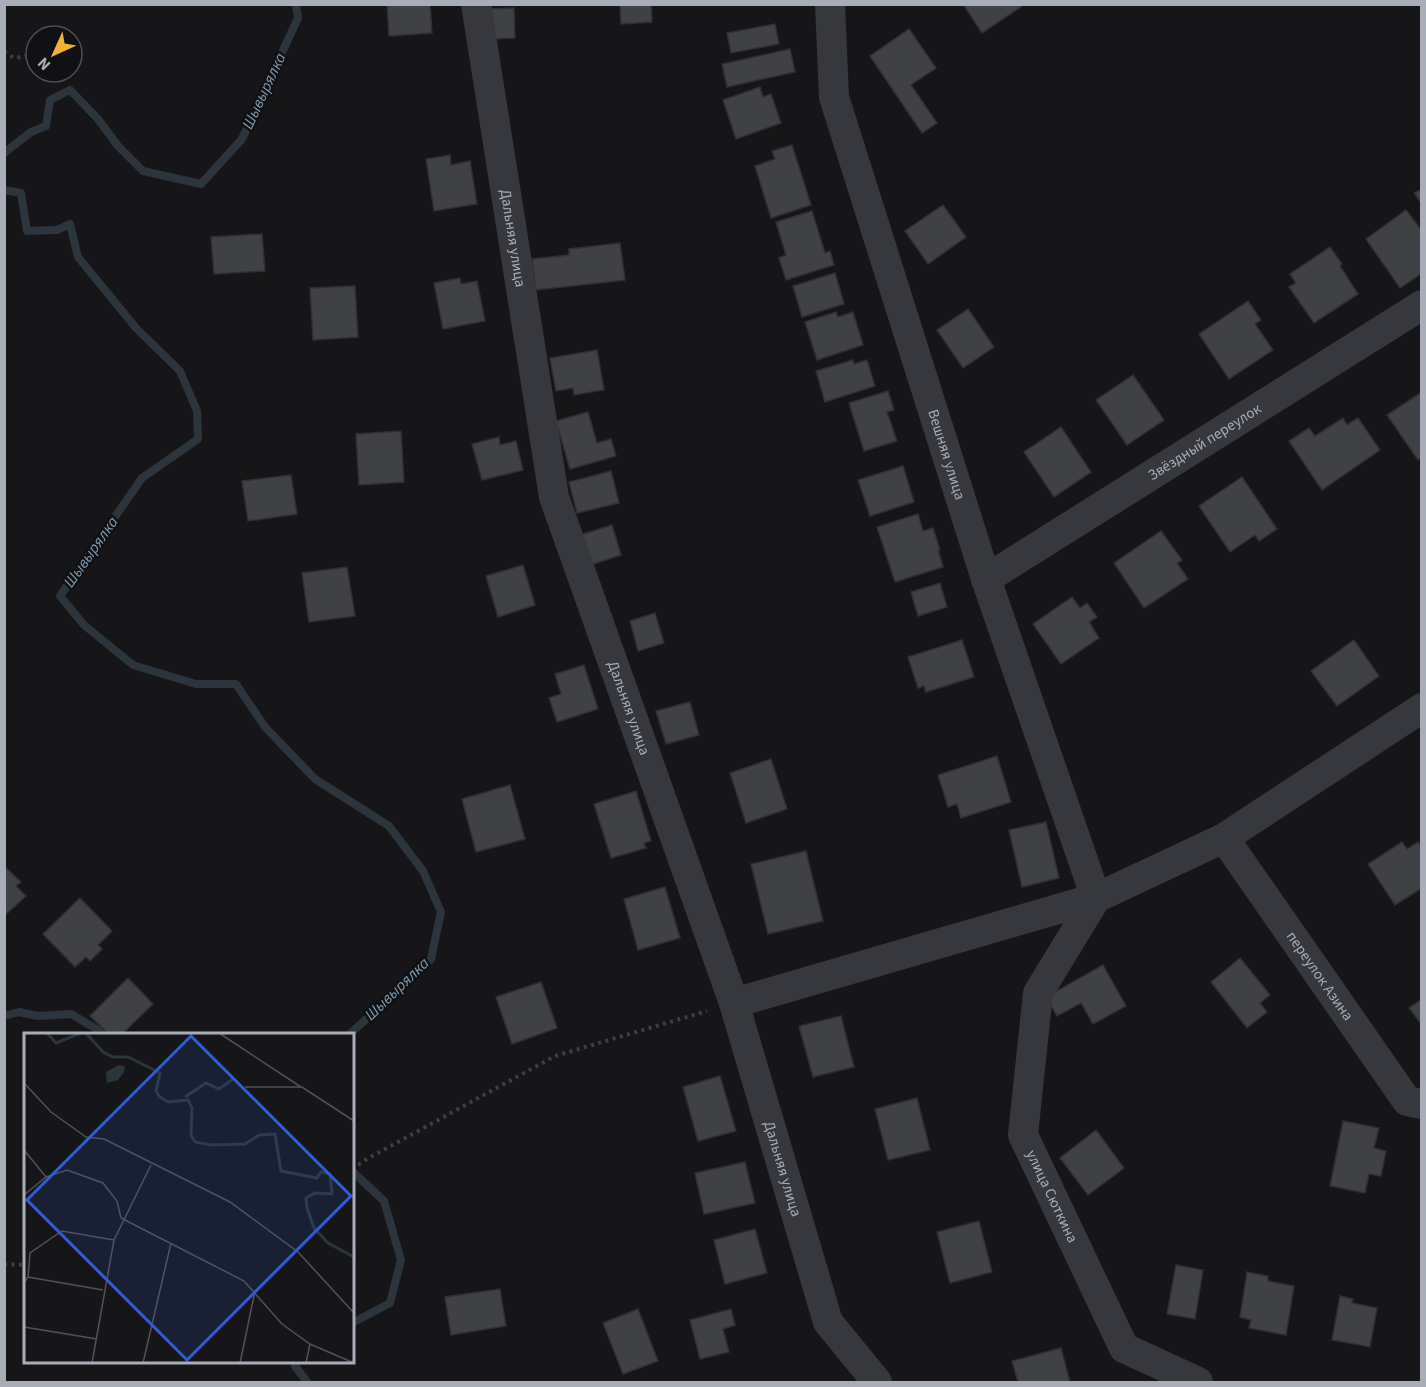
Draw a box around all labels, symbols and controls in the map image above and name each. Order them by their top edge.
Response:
north arrow [24,24,84,84]
water label: Шывырялка [237,49,291,133]
text: N [33,52,56,75]
street label: Дальняя улица [495,188,531,289]
street label: Звёздный переулок [1144,398,1266,485]
street label: Вешняя улица [923,407,971,502]
water label: Шывырялка [58,512,124,592]
street label: Дальняя улица [603,658,655,758]
street label: переулок Азина [1281,927,1358,1025]
water label: Шывырялка [360,952,434,1025]
inset map [24,1033,354,1363]
street label: Дальняя улица [759,1118,807,1219]
street label: улица Сюткина [1021,1146,1083,1246]

